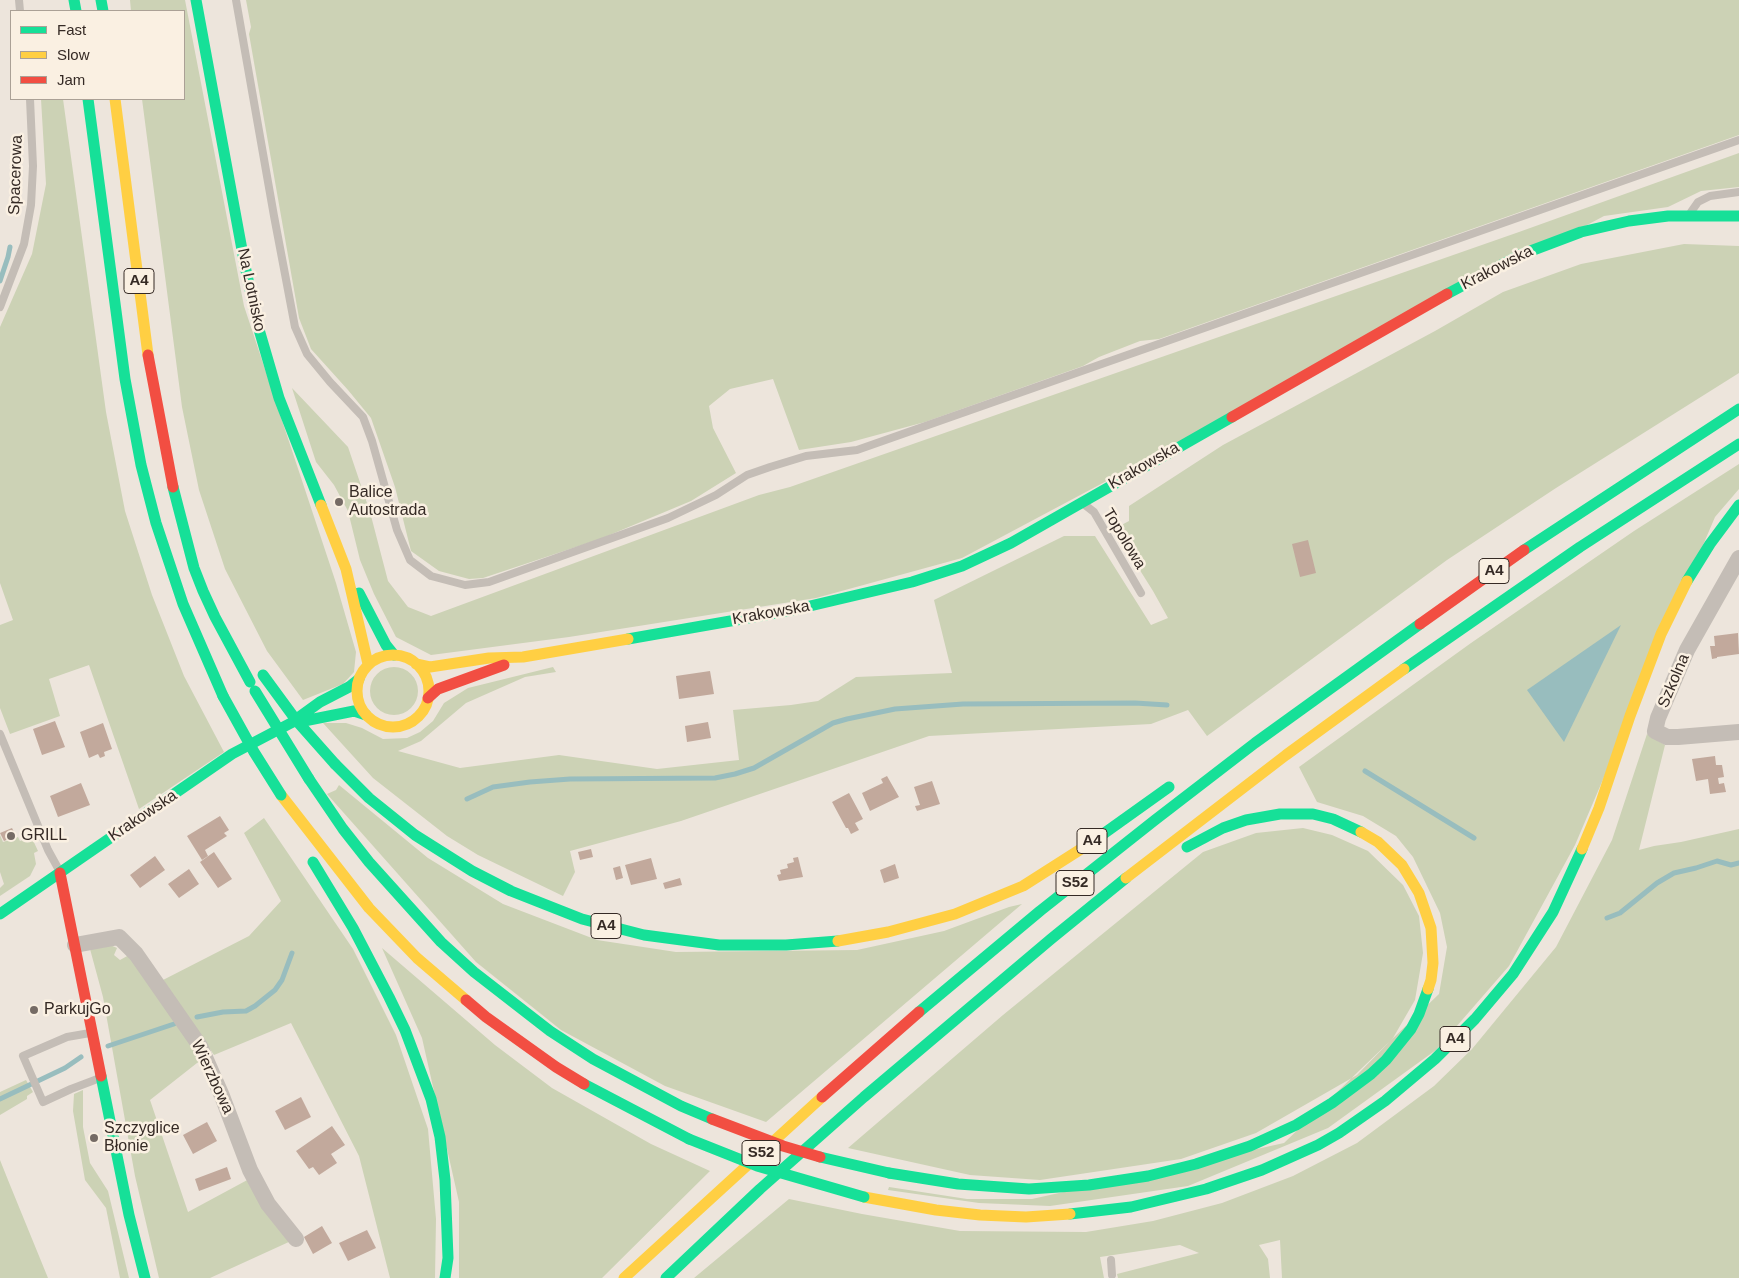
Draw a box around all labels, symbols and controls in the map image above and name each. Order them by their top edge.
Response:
legend [10,10,185,100]
text: Fast [57,21,86,38]
text: Slow [57,46,90,63]
text: Jam [57,71,85,88]
street label: Spacerowa [5,135,27,215]
street label: Krakowska [1458,242,1536,294]
street label: Na Lotnisko [233,247,269,333]
road number: A4 [124,268,154,294]
street label: Krakowska [1105,438,1183,494]
place label: Balice Autostrada [349,483,426,521]
marker: Balice Autostrada [333,496,345,508]
street label: Topolowa [1098,505,1150,573]
road number: A4 [1479,558,1509,584]
street label: Krakowska [731,597,811,629]
street label: Szkolna [1654,651,1694,711]
street label: Krakowska [105,786,181,846]
place label: GRILL [21,826,67,846]
road number: A4 [1077,828,1107,854]
marker: GRILL [5,830,17,842]
road number: S52 [1056,870,1094,896]
road number: A4 [591,914,621,938]
place label: ParkujGo [44,1000,111,1020]
marker: ParkujGo [28,1004,40,1016]
road number: A4 [1440,1026,1470,1052]
street label: Wierzbowa [187,1037,237,1117]
place label: Szczyglice Błonie [104,1119,180,1157]
marker: Szczyglice Błonie [88,1132,100,1144]
road number: S52 [742,1140,780,1166]

